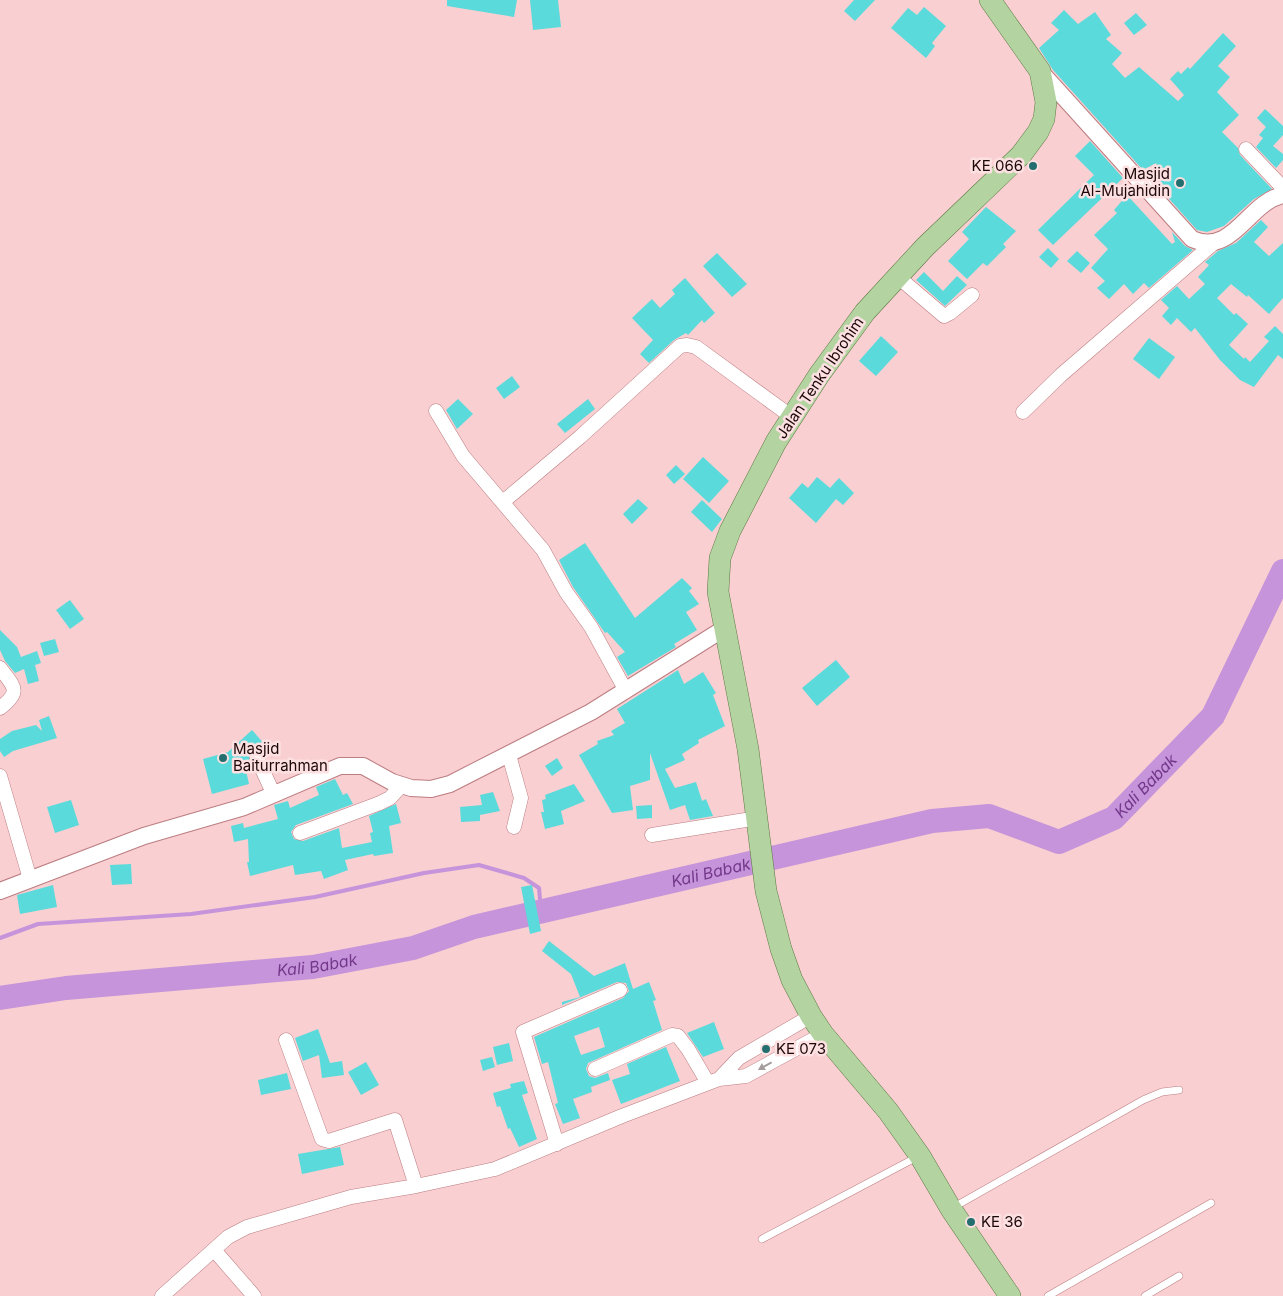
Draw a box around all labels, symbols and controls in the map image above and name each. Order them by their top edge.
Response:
place label: KE 066 [972,156,1023,175]
marker: KE 066 [1027,160,1039,172]
place label: Masjid Al-Mujahidin [1080,164,1170,200]
marker: Masjid Al-Mujahidin [1174,177,1186,189]
street label: Jalan Tenku Ibrohim [772,313,867,442]
place label: Masjid Baiturrahman [233,739,328,775]
water label: Kali Babak [1110,750,1181,822]
marker: Masjid Baiturrahman [217,752,229,764]
water label: Kali Babak [669,853,753,891]
water label: Kali Babak [276,949,359,980]
place label: KE 073 [776,1039,826,1058]
marker: KE 073 [760,1043,772,1055]
one-way arrow [758,1062,772,1070]
place label: KE 36 [981,1212,1023,1231]
marker: KE 36 [965,1216,977,1228]

